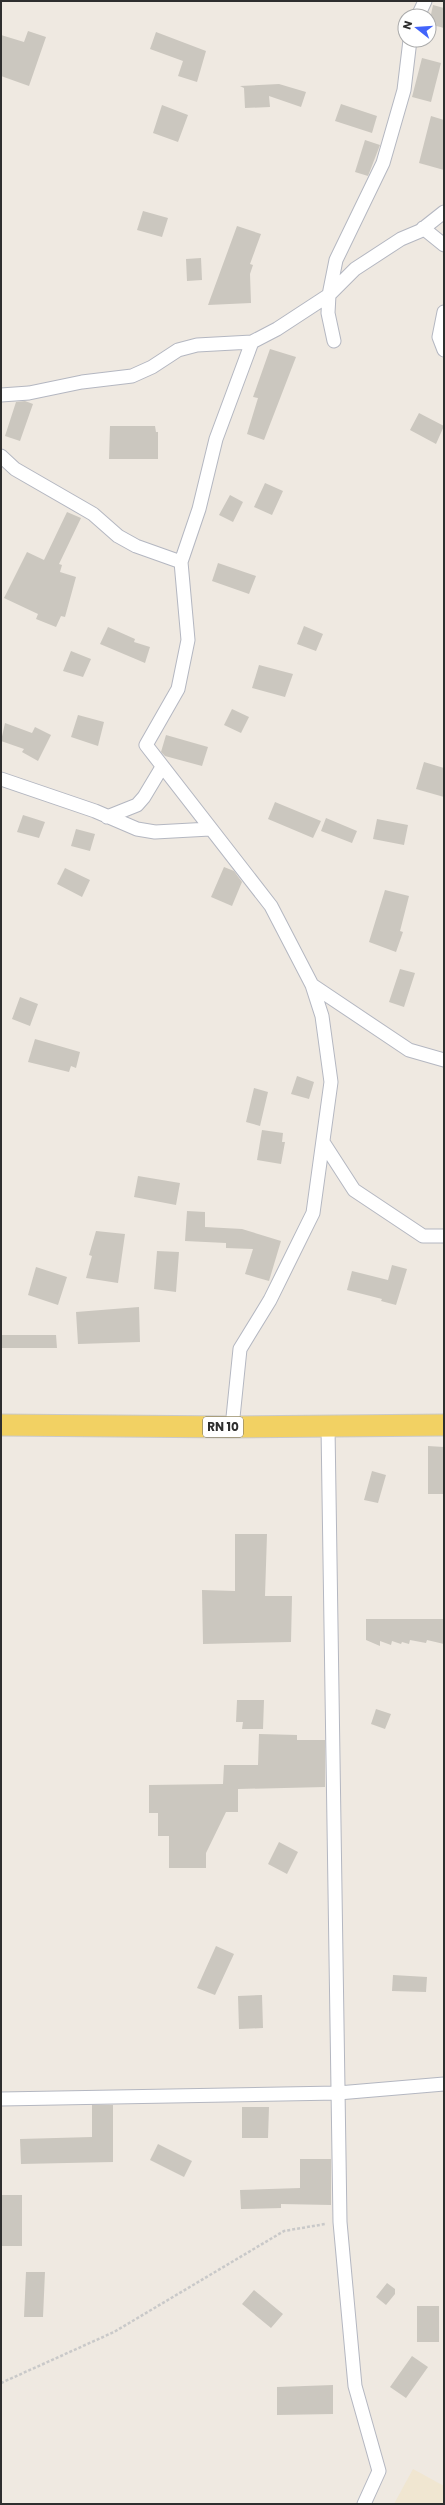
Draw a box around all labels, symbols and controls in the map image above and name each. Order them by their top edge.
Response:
north arrow [397,8,437,48]
text: N [399,19,416,31]
road number: RN 10 [203,1417,243,1437]

